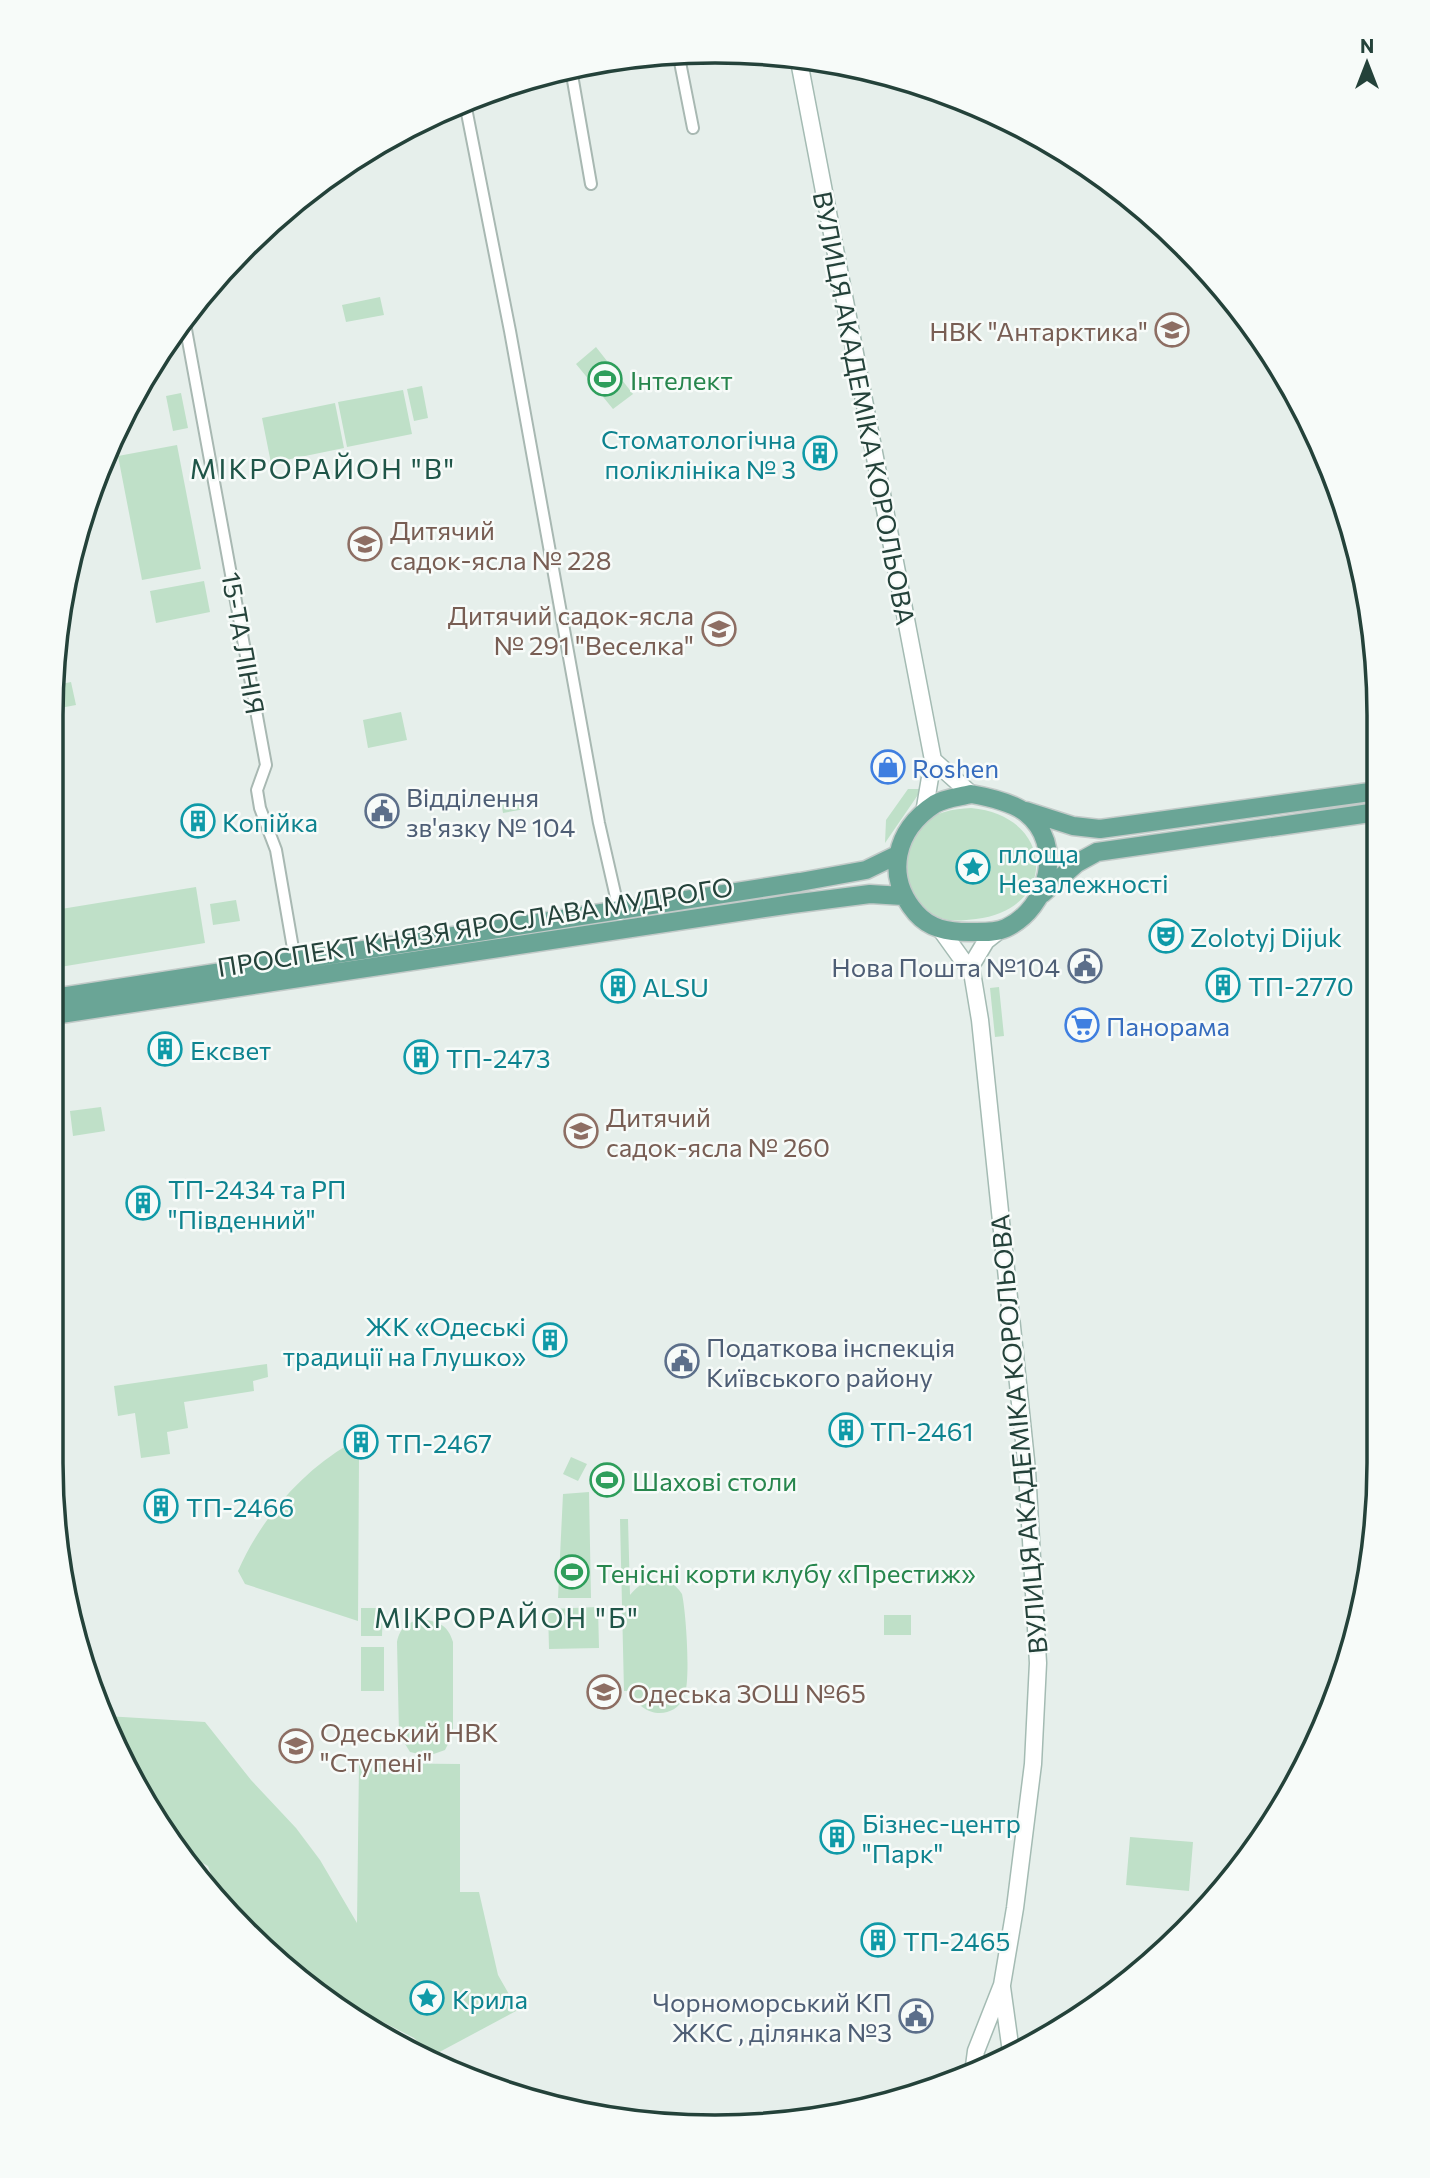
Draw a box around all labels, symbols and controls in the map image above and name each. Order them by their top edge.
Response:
north arrow [1332,28,1402,98]
text: N [1360,34,1374,57]
street label: ВУЛИЦЯ АКАДЕМІКА КОРОЛЬОВА [808,188,922,628]
school or university icon: НВК "Антарктика" [1153,311,1191,349]
place label: НВК "Антарктика" [929,315,1148,346]
sports icon: Інтелект [586,360,624,398]
place label: Інтелект [630,364,733,395]
place label: Стоматологічна поліклініка № 3 [601,423,796,484]
building icon: Стоматологічна поліклініка № 3 [801,434,839,472]
district label: МІКРОРАЙОН "В" [190,451,456,485]
place label: Дитячий садок-ясла № 228 [390,514,611,575]
school or university icon: Дитячий садок-ясла № 228 [346,525,384,563]
street label: 15-ТА ЛІНІЯ [216,569,272,717]
place label: Дитячий садок-ясла № 291 "Веселка" [448,599,694,660]
school or university icon: Дитячий садок-ясла № 291 "Веселка" [700,610,738,648]
shop icon: Roshen [869,748,907,786]
place label: Roshen [912,752,999,783]
place label: Відділення зв'язку № 104 [406,781,575,842]
public building icon: Відділення зв'язку № 104 [363,792,401,830]
building icon: Копійка [179,802,217,840]
place label: Копійка [222,806,318,837]
place label: площа Незалежності [998,837,1169,898]
place icon: площа Незалежності [954,848,992,886]
street label: ПРОСПЕКТ КНЯЗЯ ЯРОСЛАВА МУДРОГО [215,870,735,982]
theatre icon: Zolotyj Dijuk [1147,917,1185,955]
place label: Zolotyj Dijuk [1190,921,1342,952]
public building icon: Нова Пошта №104 [1066,947,1104,985]
place label: Нова Пошта №104 [831,951,1060,982]
building icon: ТП-2770 [1204,966,1242,1004]
building icon: ALSU [599,967,637,1005]
place label: ТП-2770 [1248,970,1354,1001]
place label: ALSU [642,971,709,1002]
supermarket icon: Панорама [1063,1006,1101,1044]
place label: Панорама [1106,1010,1230,1041]
building icon: Ексвет [146,1030,184,1068]
place label: Ексвет [190,1034,271,1065]
building icon: ТП-2473 [402,1038,440,1076]
place label: ТП-2473 [446,1042,551,1073]
place label: Дитячий садок-ясла № 260 [606,1101,830,1162]
school or university icon: Дитячий садок-ясла № 260 [562,1112,600,1150]
place label: ТП-2434 та РП "Південний" [168,1173,346,1234]
building icon: ТП-2434 та РП "Південний" [124,1184,162,1222]
street label: ВУЛИЦЯ АКАДЕМІКА КОРОЛЬОВА [983,1213,1053,1655]
place label: ЖК «Одеські традиції на Глушко» [283,1310,526,1371]
building icon: ЖК «Одеські традиції на Глушко» [531,1321,569,1359]
place label: Податкова інспекція Київського району [706,1331,955,1392]
public building icon: Податкова інспекція Київського району [663,1342,701,1380]
building icon: ТП-2461 [827,1411,865,1449]
place label: ТП-2461 [870,1415,974,1446]
building icon: ТП-2467 [342,1423,380,1461]
place label: ТП-2467 [386,1427,492,1458]
sports icon: Шахові столи [588,1461,626,1499]
place label: Шахові столи [632,1465,797,1496]
building icon: ТП-2466 [142,1487,180,1525]
place label: ТП-2466 [186,1491,294,1522]
sports icon: Тенісні корти клубу «Престиж» [553,1553,591,1591]
place label: Тенісні корти клубу «Престиж» [596,1557,976,1588]
district label: МІКРОРАЙОН "Б" [374,1600,640,1634]
school or university icon: Одеська ЗОШ №65 [585,1673,623,1711]
place label: Одеська ЗОШ №65 [628,1677,866,1708]
place label: Одеський НВК "Ступені" [320,1716,498,1777]
school or university icon: Одеський НВК "Ступені" [277,1727,315,1765]
place label: Бізнес-центр "Парк" [862,1807,1021,1868]
building icon: Бізнес-центр "Парк" [818,1818,856,1856]
building icon: ТП-2465 [859,1921,897,1959]
place label: ТП-2465 [903,1925,1010,1956]
place icon: Крила [408,1979,446,2017]
place label: Крила [452,1983,528,2014]
place label: Чорноморський КП ЖКС , ділянка №3 [652,1986,892,2047]
public building icon: Чорноморський КП ЖКС , ділянка №3 [897,1997,935,2035]

